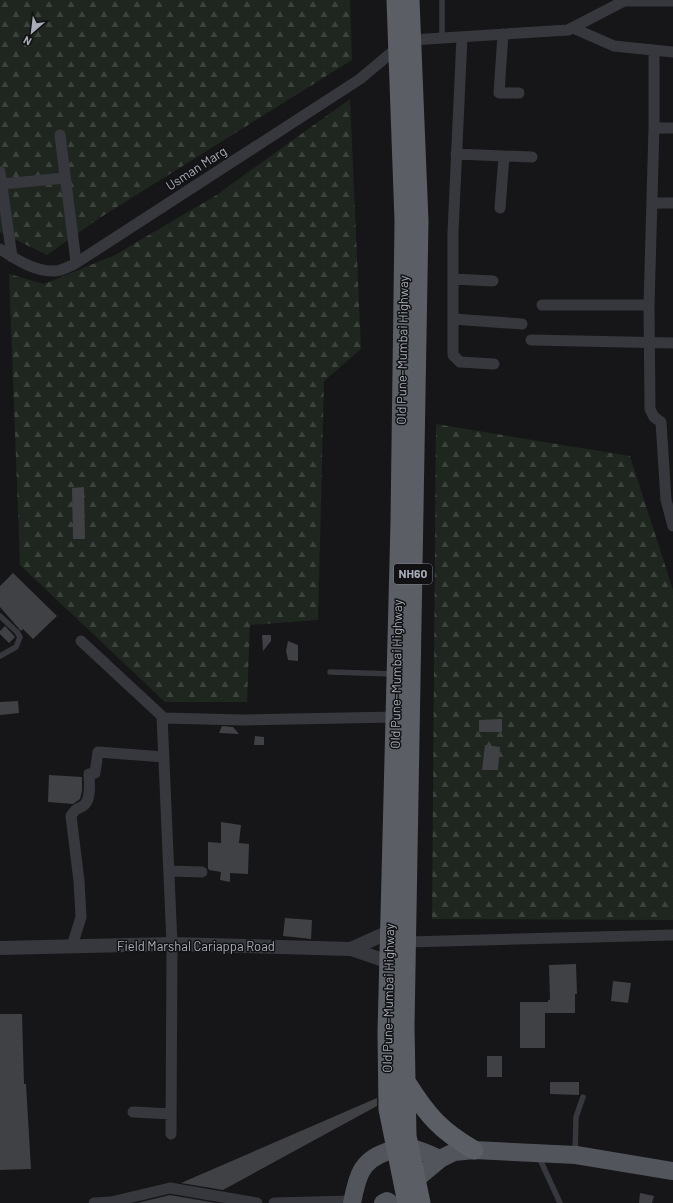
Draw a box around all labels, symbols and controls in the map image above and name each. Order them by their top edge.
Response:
north arrow [12,12,52,52]
text: N [21,34,33,49]
street label: Usman Marg [163,142,229,194]
street label: Old Pune–Mumbai Highway [393,275,411,425]
road number: NH60 [394,564,432,584]
street label: Old Pune–Mumbai Highway [387,599,405,749]
street label: Old Pune–Mumbai Highway [379,923,397,1073]
street label: Field Marshal Cariappa Road [117,938,275,954]

